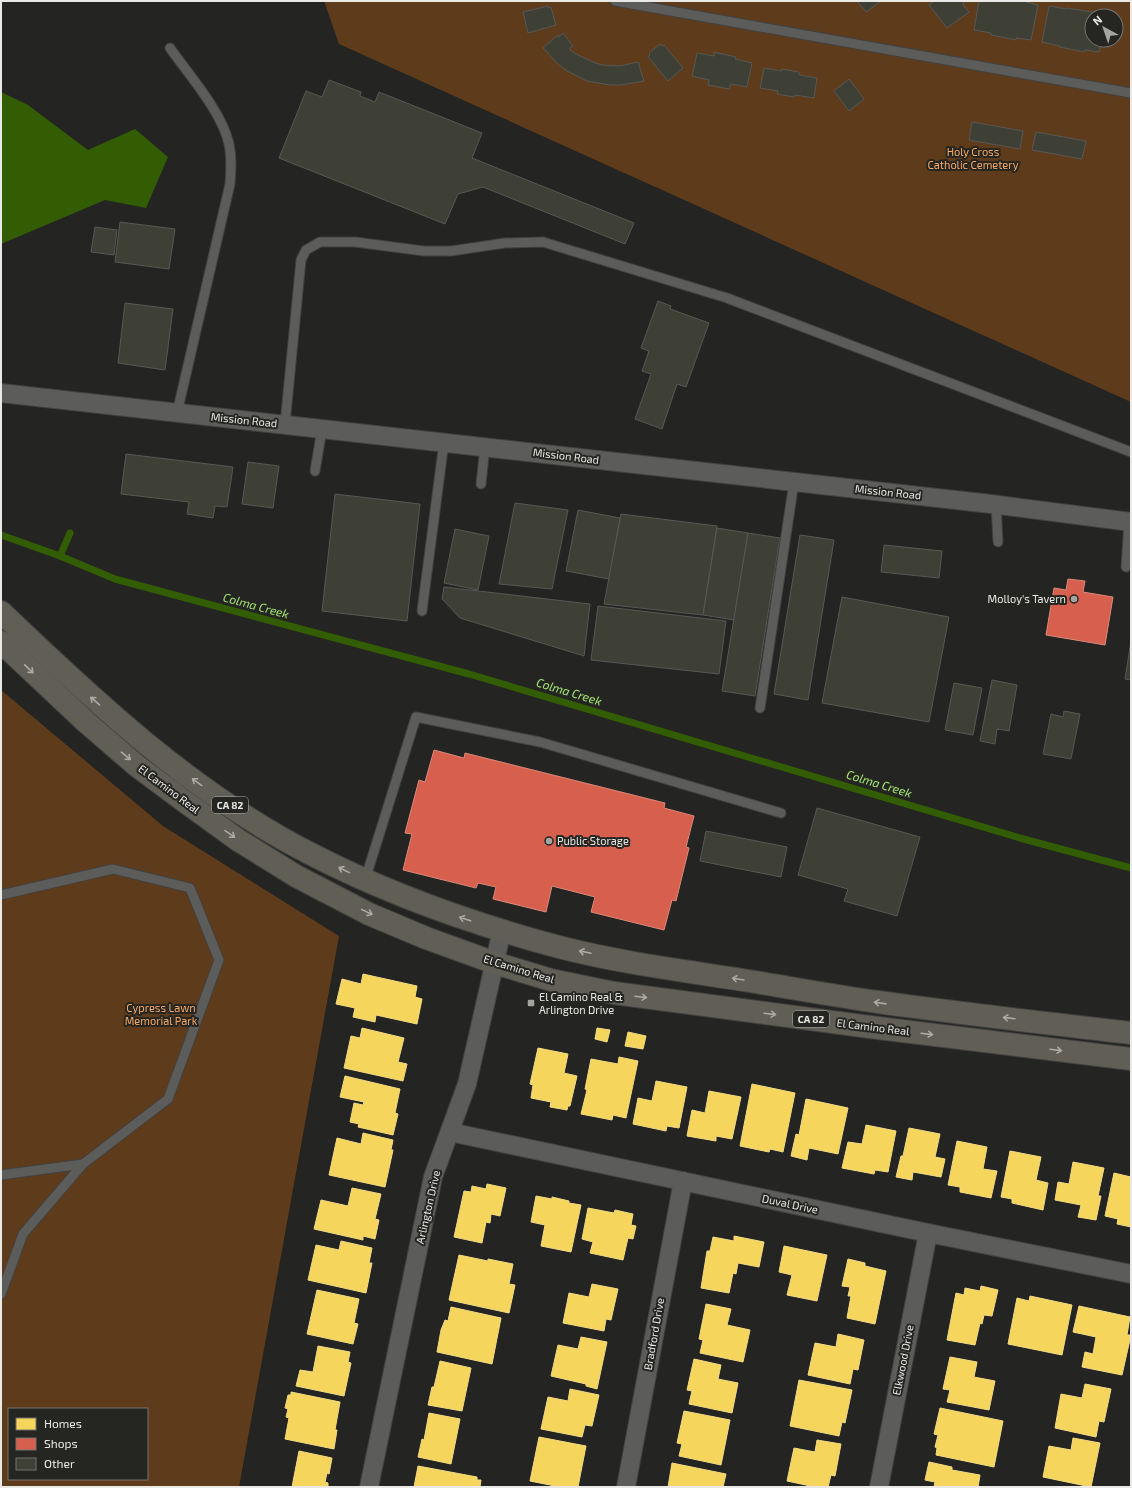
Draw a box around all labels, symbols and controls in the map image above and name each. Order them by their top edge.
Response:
north arrow [1084,8,1124,48]
text: N [1090,12,1105,27]
park label: Holy Cross Catholic Cemetery [927,145,1019,171]
street label: Mission Road [210,410,278,429]
street label: Mission Road [532,445,600,466]
street label: Mission Road [854,482,922,501]
water label: Colma Creek [222,590,291,621]
place label: Molloy's Tavern [988,592,1066,605]
marker: Molloy's Tavern [1069,594,1079,604]
one-way arrow [24,664,34,674]
water label: Colma Creek [535,674,604,708]
one-way arrow [90,696,101,705]
one-way arrow [120,751,131,760]
street label: El Camino Real [136,761,203,816]
water label: Colma Creek [845,766,914,800]
one-way arrow [191,778,202,786]
road number: CA 82 [212,797,248,813]
one-way arrow [224,830,235,838]
place label: Public Storage [557,834,629,847]
marker: Public Storage [544,836,554,846]
one-way arrow [339,866,351,873]
one-way arrow [360,909,372,916]
one-way arrow [459,914,471,922]
one-way arrow [579,948,592,956]
street label: El Camino Real [482,952,557,986]
one-way arrow [732,975,745,983]
place label: El Camino Real & Arlington Drive [539,990,623,1016]
one-way arrow [634,993,647,1001]
marker: El Camino Real & Arlington Drive [526,998,536,1008]
one-way arrow [874,999,887,1007]
park label: Cypress Lawn Memorial Park [125,1001,198,1027]
one-way arrow [763,1010,776,1018]
road number: CA 82 [793,1011,829,1027]
one-way arrow [1003,1015,1016,1022]
street label: El Camino Real [836,1016,911,1038]
one-way arrow [920,1030,933,1038]
one-way arrow [1049,1046,1062,1053]
street label: Arlington Drive [413,1169,442,1245]
street label: Duval Drive [761,1191,819,1216]
street label: Bradford Drive [641,1297,666,1371]
street label: Elkwood Drive [889,1324,916,1396]
legend [8,1408,148,1480]
text: Homes [44,1416,82,1430]
text: Shops [44,1436,78,1450]
text: Other [44,1456,75,1470]

